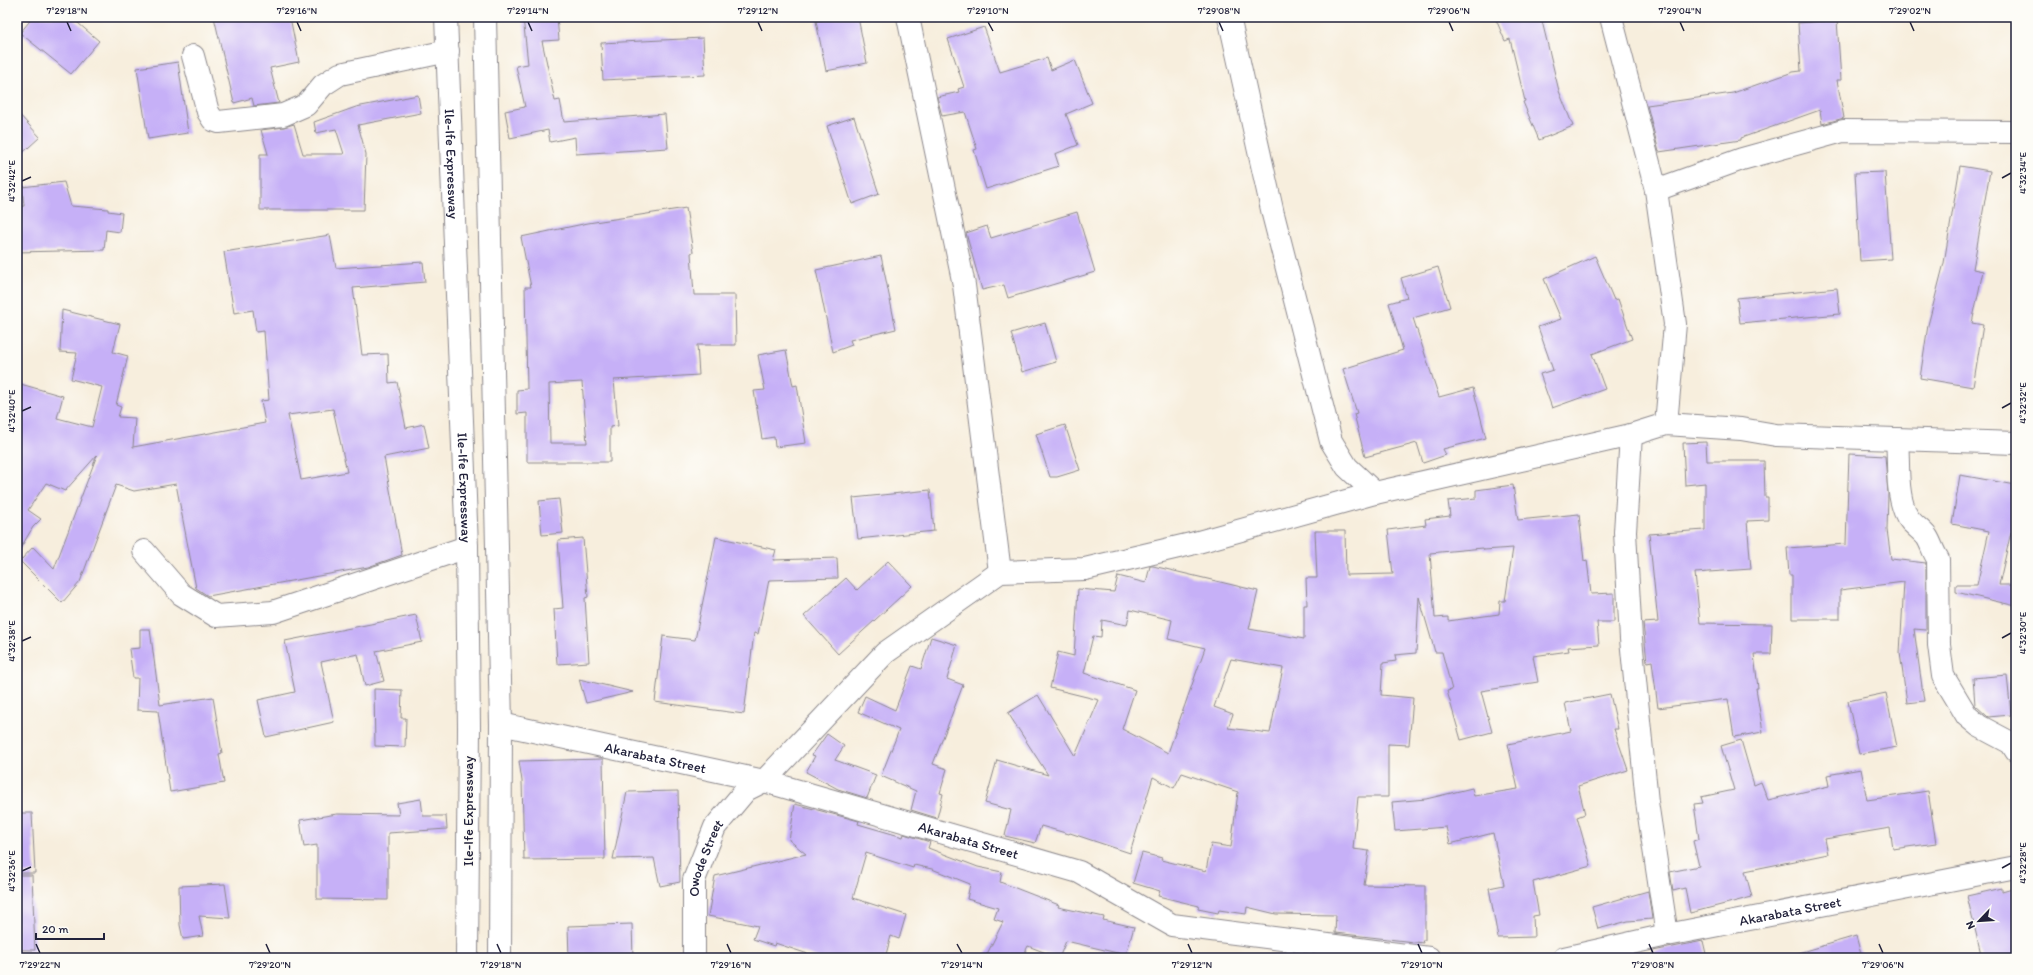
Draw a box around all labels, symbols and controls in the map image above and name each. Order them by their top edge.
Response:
text: 7°29'18"N [47,4,88,17]
text: 7°29'16"N [277,4,318,17]
text: 7°29'14"N [507,4,549,17]
text: 7°29'12"N [738,4,779,17]
text: 7°29'10"N [967,4,1009,17]
text: 7°29'08"N [1198,4,1240,17]
text: 7°29'06"N [1428,4,1470,17]
text: 7°29'04"N [1659,4,1702,17]
text: 7°29'02"N [1889,4,1931,17]
street label: Ile-Ife Expressway [441,108,462,220]
text: 4°32'34"E [2016,151,2029,194]
text: 4°32'42"E [5,160,18,202]
text: 4°32'32"E [2016,382,2029,424]
text: 4°32'40"E [5,389,18,432]
street label: Ile-Ife Expressway [453,432,475,544]
text: 4°32'30"E [2016,611,2029,654]
text: 4°32'38"E [5,620,18,662]
street label: Akarabata Street [603,739,708,777]
street label: Ile-Ife Expressway [460,755,477,866]
street label: Owode Street [686,816,727,897]
street label: Akarabata Street [916,818,1020,863]
text: 4°32'28"E [2016,842,2029,884]
text: 4°32'36"E [5,850,18,892]
street label: Akarabata Street [1738,893,1843,930]
north arrow [1959,901,1999,941]
scale bar [36,915,104,941]
text: N [1963,919,1978,931]
text: 20 m [42,922,69,936]
text: 7°29'22"N [19,958,61,971]
text: 7°29'20"N [249,958,291,971]
text: 7°29'18"N [481,958,522,971]
text: 7°29'16"N [711,958,752,971]
text: 7°29'14"N [941,958,983,971]
text: 7°29'12"N [1172,958,1213,971]
text: 7°29'10"N [1401,958,1443,971]
text: 7°29'08"N [1632,958,1674,971]
text: 7°29'06"N [1862,958,1904,971]

